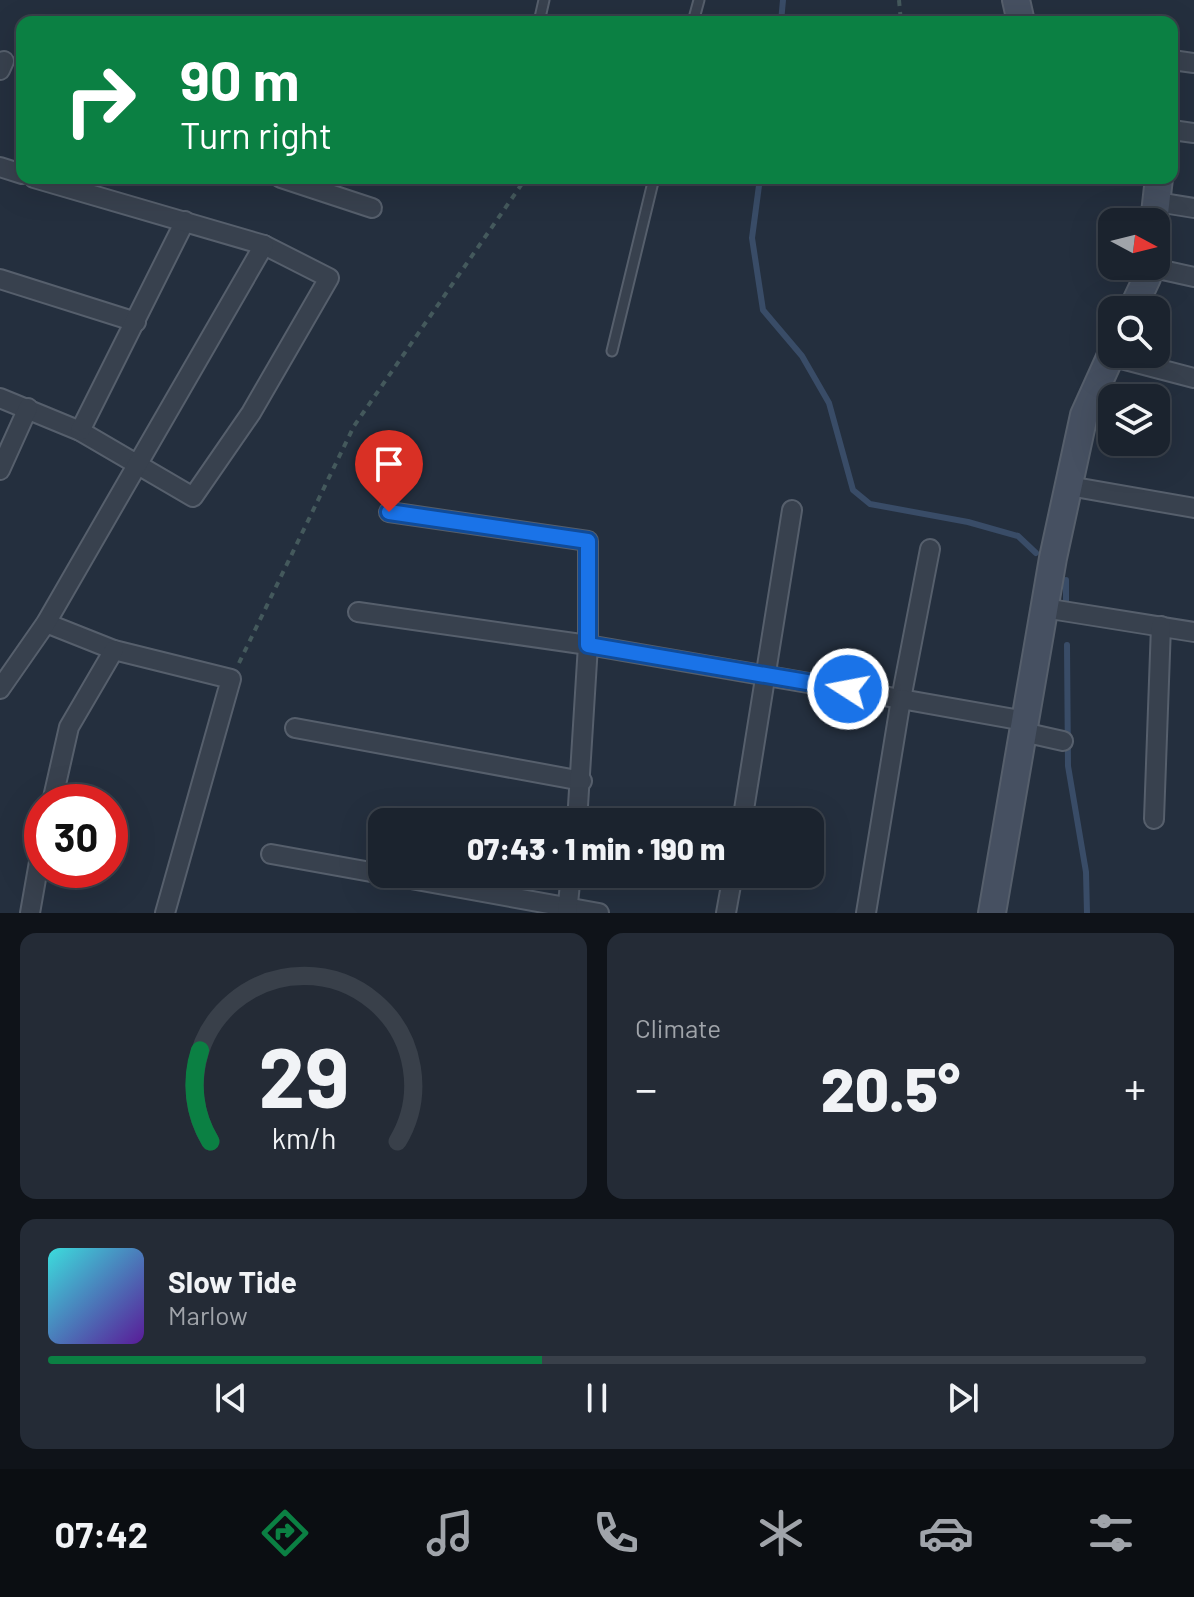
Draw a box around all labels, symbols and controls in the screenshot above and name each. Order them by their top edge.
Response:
text: 90 m [180,45,300,112]
icon: right [48,48,152,152]
text: Turn right [180,113,332,156]
north arrow [1098,208,1170,280]
map controls [1098,208,1170,456]
button: search [1098,296,1170,368]
button: layers [1098,384,1170,456]
pin [355,430,423,512]
icon: arrive [367,442,411,486]
position arrow [806,647,890,731]
speed limit sign: 30 [24,784,128,888]
text: 07:43 · 1 min · 190 m [467,830,725,866]
text: Climate [635,1012,721,1043]
text: 29 [258,1025,349,1125]
text: 20.5° [821,1052,960,1124]
text: − [635,1061,657,1114]
text: + [1124,1061,1146,1114]
text: km/h [271,1120,336,1155]
text: Slow Tide [168,1263,297,1299]
text: Marlow [168,1299,248,1330]
icon: previous [209,1376,253,1420]
icon: pause [575,1376,619,1420]
icon: next [941,1376,985,1420]
icon: directions [257,1505,313,1561]
icon: music [422,1505,478,1561]
icon: phone [588,1505,644,1561]
icon: climate [753,1505,809,1561]
icon: car [918,1505,974,1561]
icon: filters [1083,1505,1139,1561]
text: 07:42 [55,1512,148,1555]

